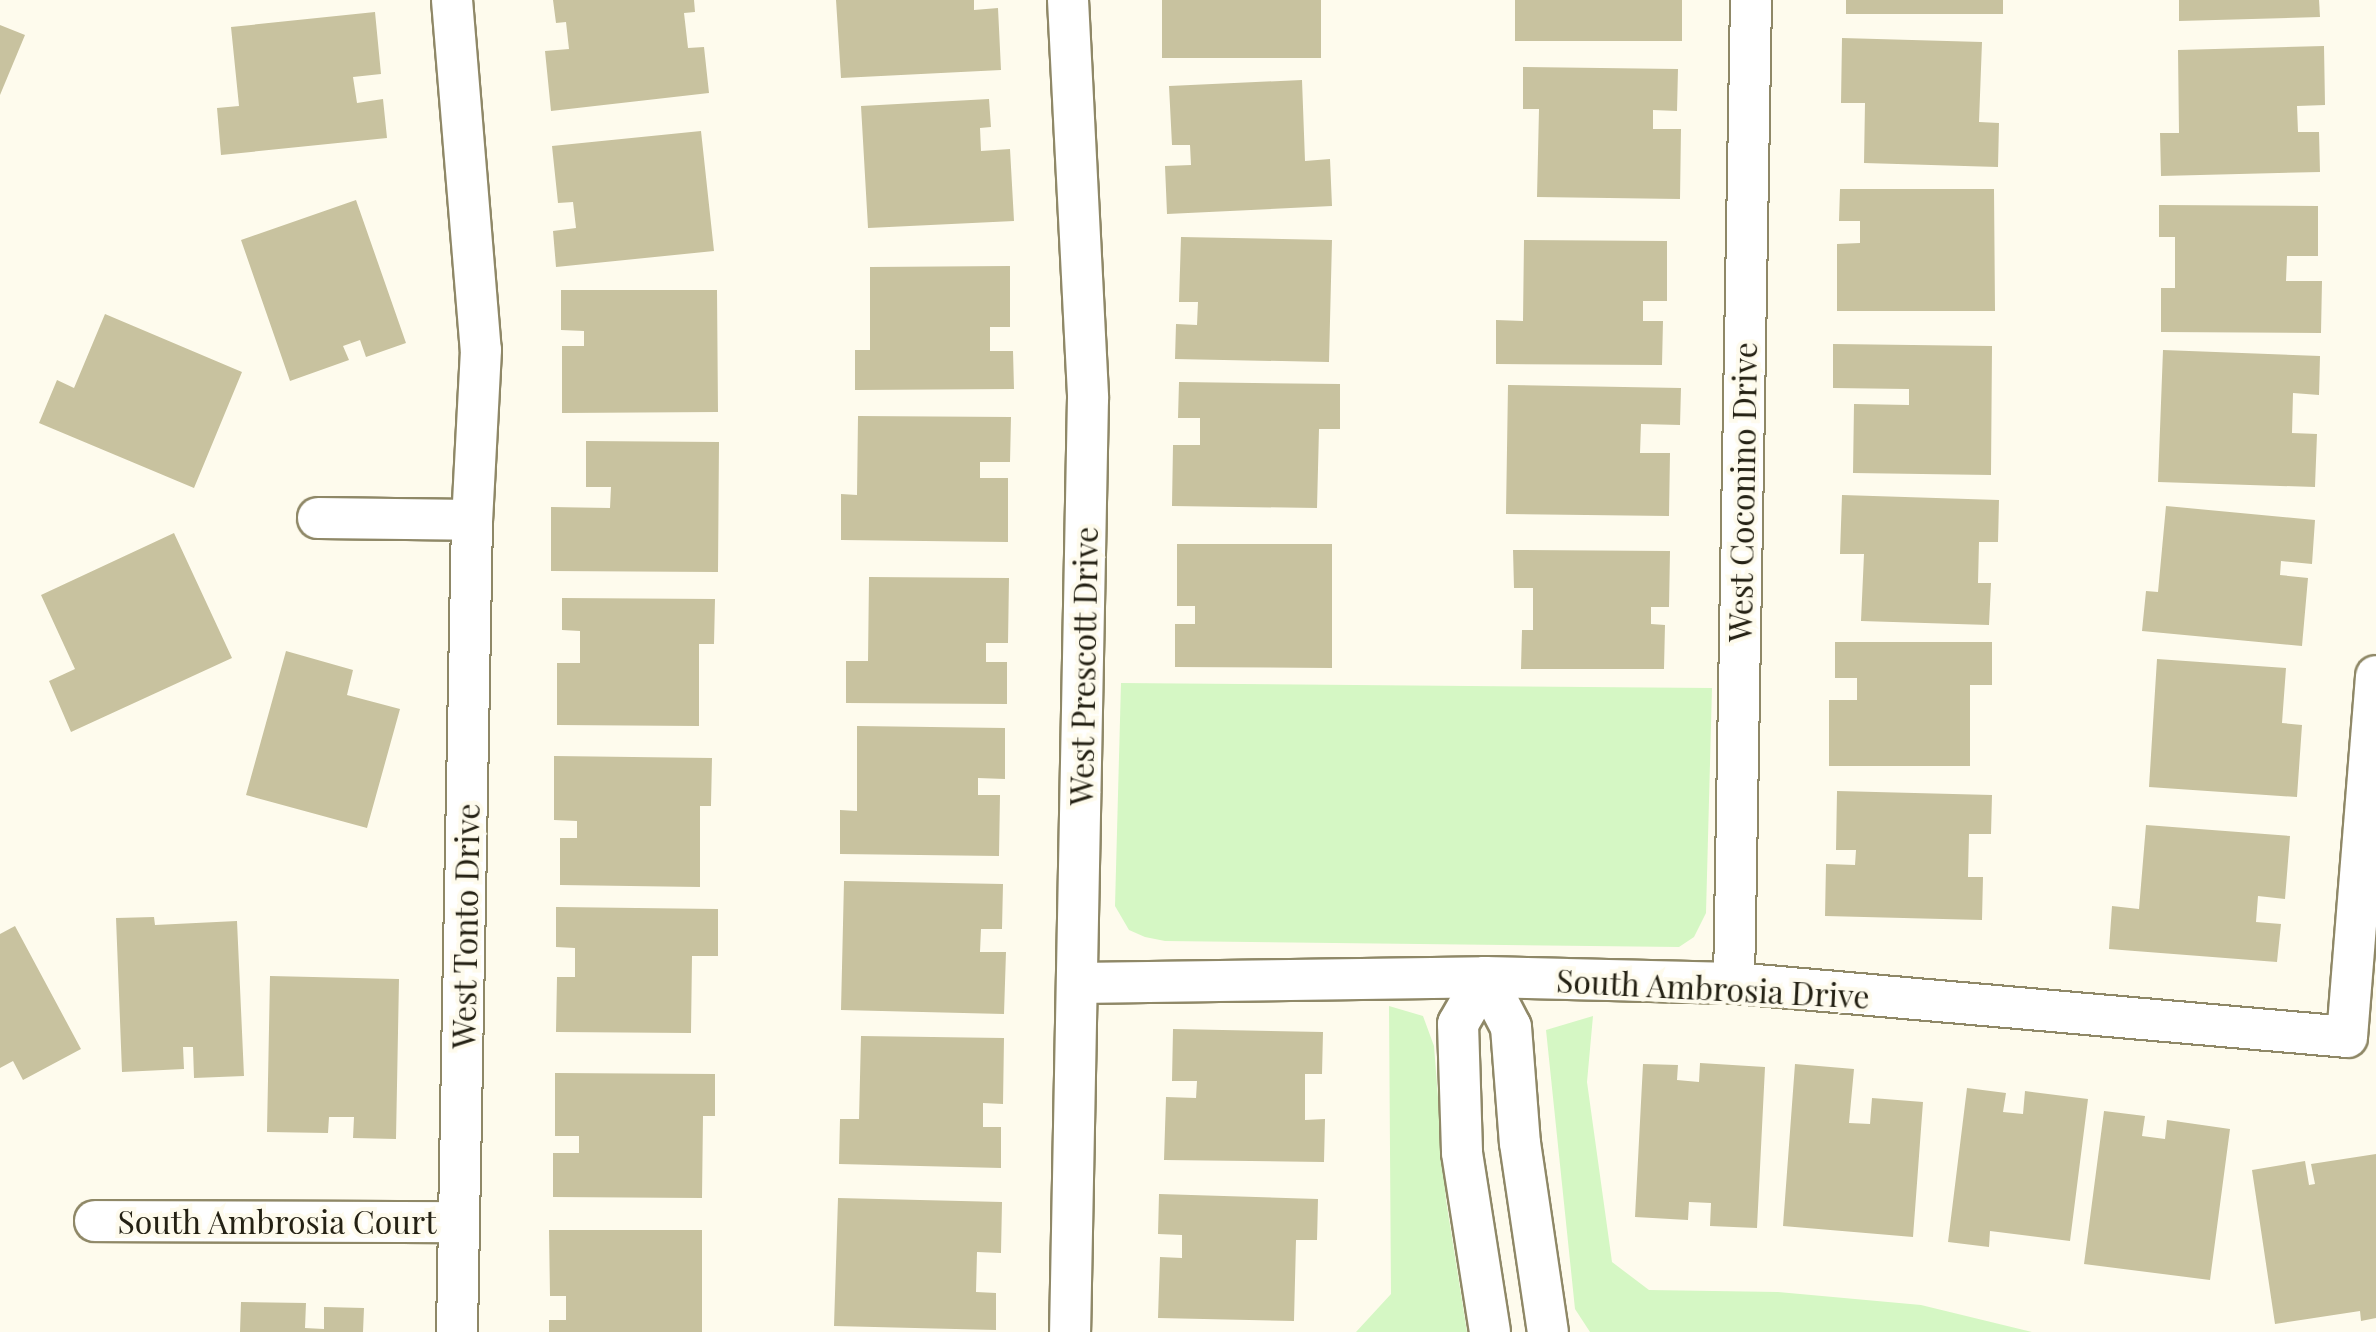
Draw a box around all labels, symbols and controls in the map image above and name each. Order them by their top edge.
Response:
street label: West Coconino Drive [1720,341,1764,643]
street label: West Prescott Drive [1061,526,1105,806]
street label: West Tonto Drive [444,802,486,1050]
street label: South Ambrosia Drive [1555,961,1871,1015]
street label: South Ambrosia Court [117,1202,437,1240]

